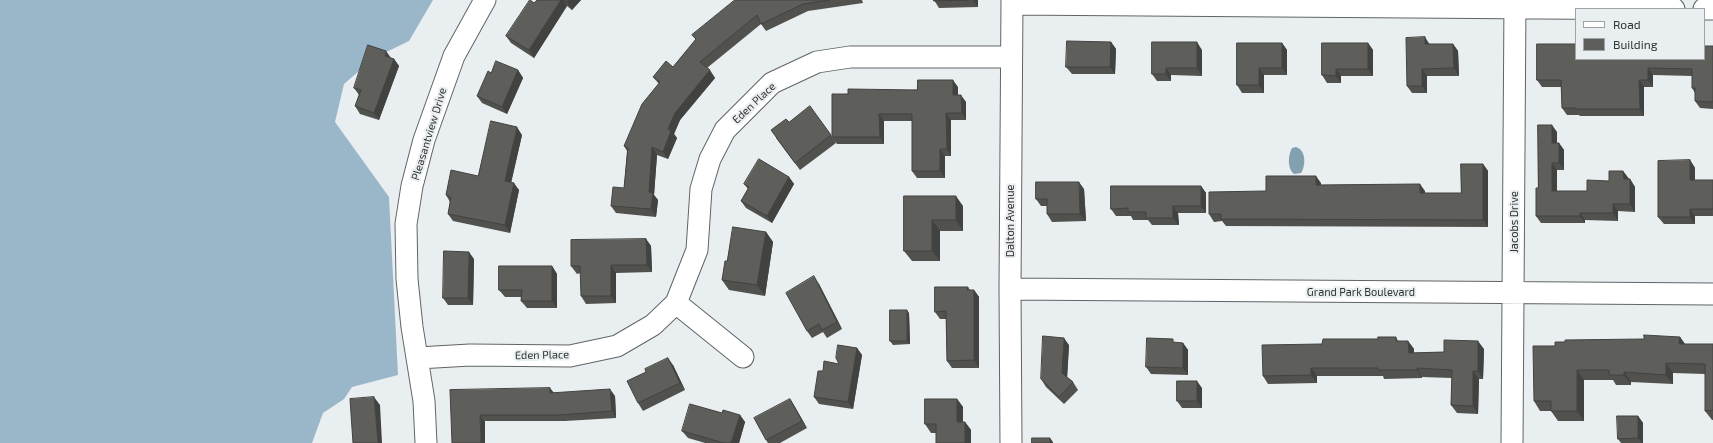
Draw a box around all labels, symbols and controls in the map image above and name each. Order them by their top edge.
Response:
legend [1575,8,1705,60]
text: Road [1613,17,1641,31]
text: Building [1613,37,1657,51]
street label: Eden Place [730,80,778,126]
street label: Pleasantview Drive [409,86,449,182]
street label: Dalton Avenue [1003,185,1017,257]
street label: Jacobs Drive [1507,191,1521,253]
street label: Grand Park Boulevard [1307,285,1415,299]
street label: Eden Place [515,348,569,362]

